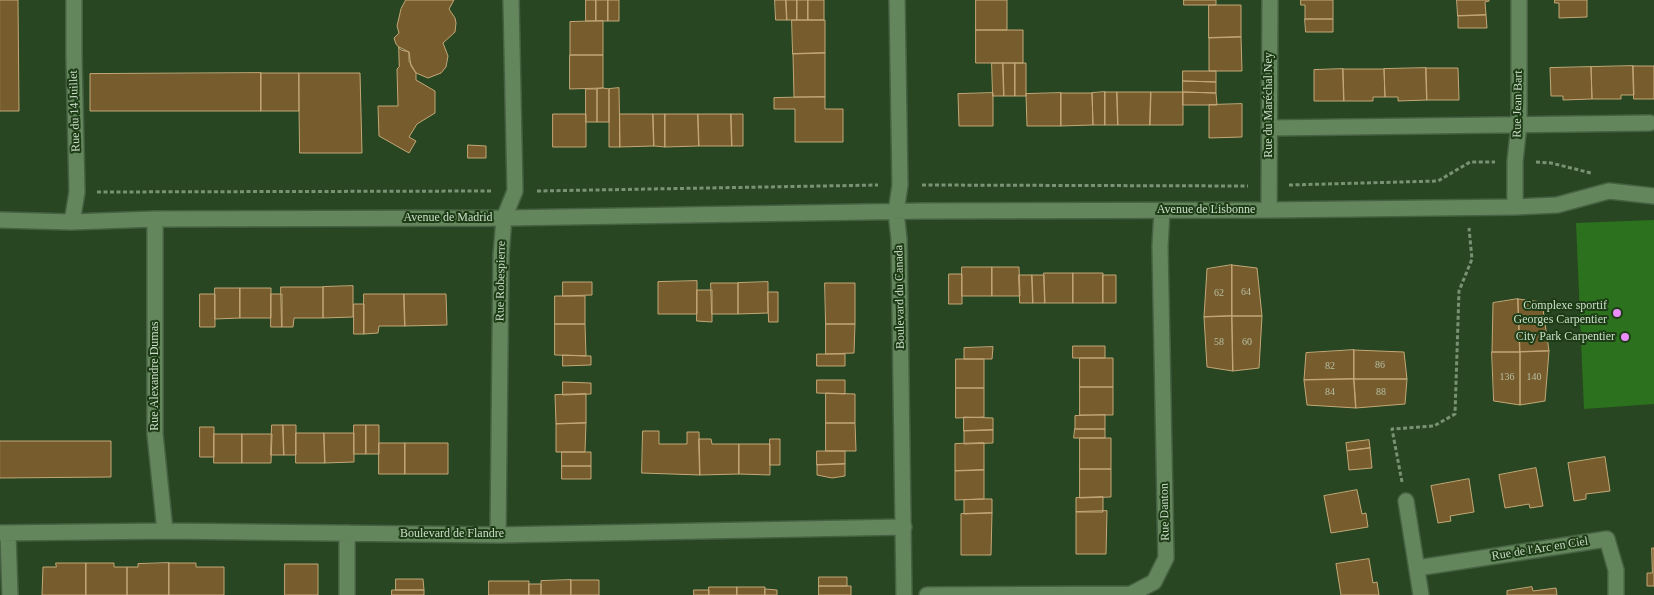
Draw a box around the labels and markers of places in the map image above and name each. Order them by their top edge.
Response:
place label: Complexe sportif Georges Carpentier [1514,299,1607,327]
marker: Complexe sportif Georges Carpentier [1611,307,1623,319]
place label: City Park Carpentier [1516,330,1615,344]
marker: City Park Carpentier [1619,331,1631,343]

